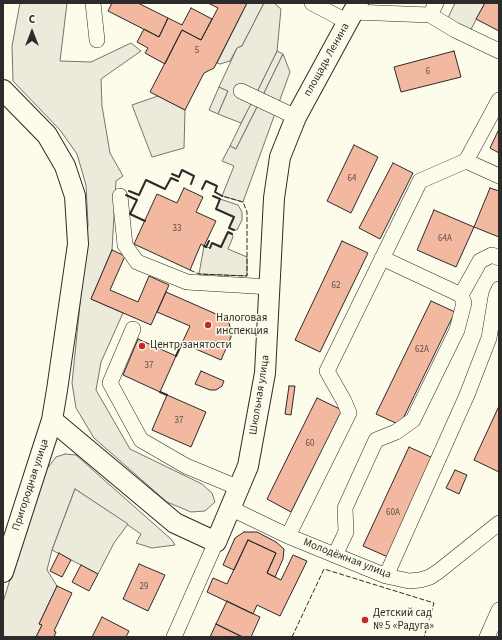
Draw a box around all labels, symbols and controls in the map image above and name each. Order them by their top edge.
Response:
north arrow [12,12,52,52]
text: С [29,12,35,27]
street label: площадь Ленина [301,21,353,99]
house number: 5 [195,46,199,56]
house number: 6 [426,67,430,77]
house number: 64 [348,174,356,184]
house number: 33 [173,224,181,234]
house number: 64А [438,234,452,244]
house number: 62 [332,281,340,291]
place label: Налоговая инспекция [216,312,268,338]
marker: Налоговая инспекция [203,320,213,330]
place label: Центр занятости [150,339,232,353]
marker: Центр занятости [137,341,147,351]
house number: 62А [415,345,429,355]
street label: Школьная улица [247,354,273,436]
house number: 37 [145,361,153,371]
house number: 37 [175,416,183,426]
street label: Пригородная улица [10,437,52,533]
house number: 60 [306,439,314,449]
house number: 60А [386,508,400,518]
street label: Молодёжная улица [301,536,393,582]
house number: 29 [140,582,148,592]
place label: Детский сад № 5 «Радуга» [373,607,434,633]
marker: Детский сад № 5 «Радуга» [360,615,370,625]

